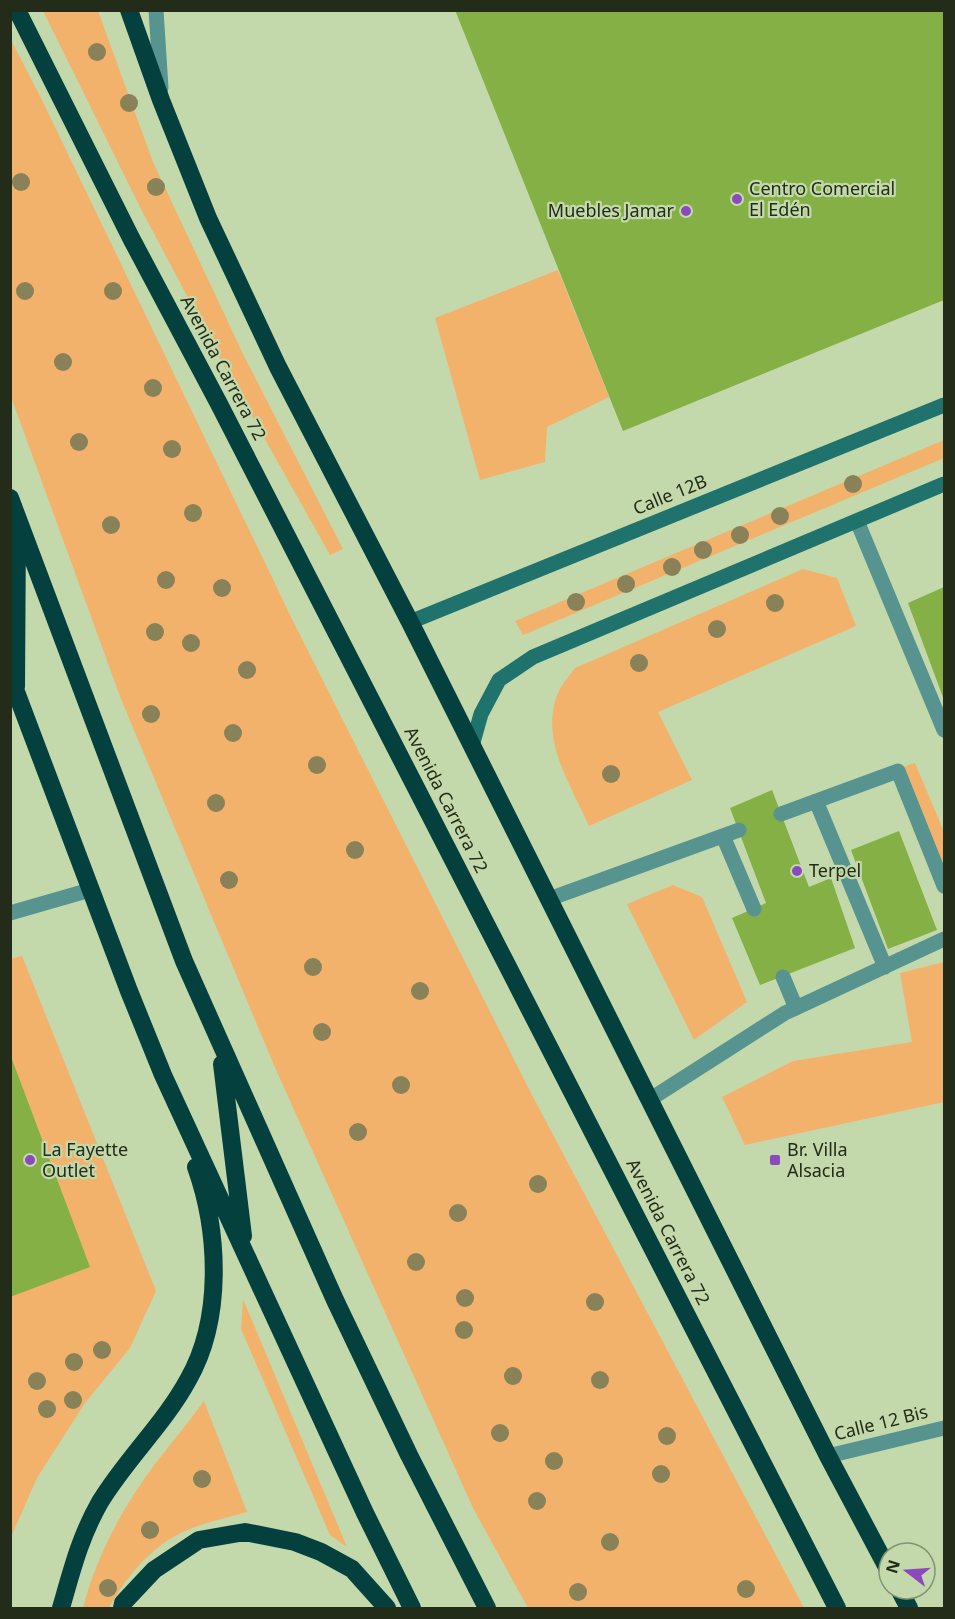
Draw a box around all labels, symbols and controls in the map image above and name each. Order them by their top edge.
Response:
place label: Centro Comercial El Edén [749,176,895,221]
marker: Centro Comercial El Edén [730,192,744,206]
place label: Muebles Jamar [548,198,675,222]
marker: Muebles Jamar [679,204,693,218]
street label: Avenida Carrera 72 [175,291,272,444]
street label: Calle 12B [629,468,710,520]
street label: Avenida Carrera 72 [400,722,494,877]
place label: Terpel [809,858,861,882]
marker: Terpel [790,864,804,878]
place label: La Fayette Outlet [42,1137,128,1182]
place label: Br. Villa Alsacia [787,1137,848,1182]
marker: La Fayette Outlet [23,1153,37,1167]
marker: Br. Villa Alsacia [768,1153,782,1167]
street label: Avenida Carrera 72 [622,1154,716,1309]
street label: Calle 12 Bis [831,1399,930,1445]
north arrow [877,1541,937,1601]
text: N [880,1557,905,1576]

